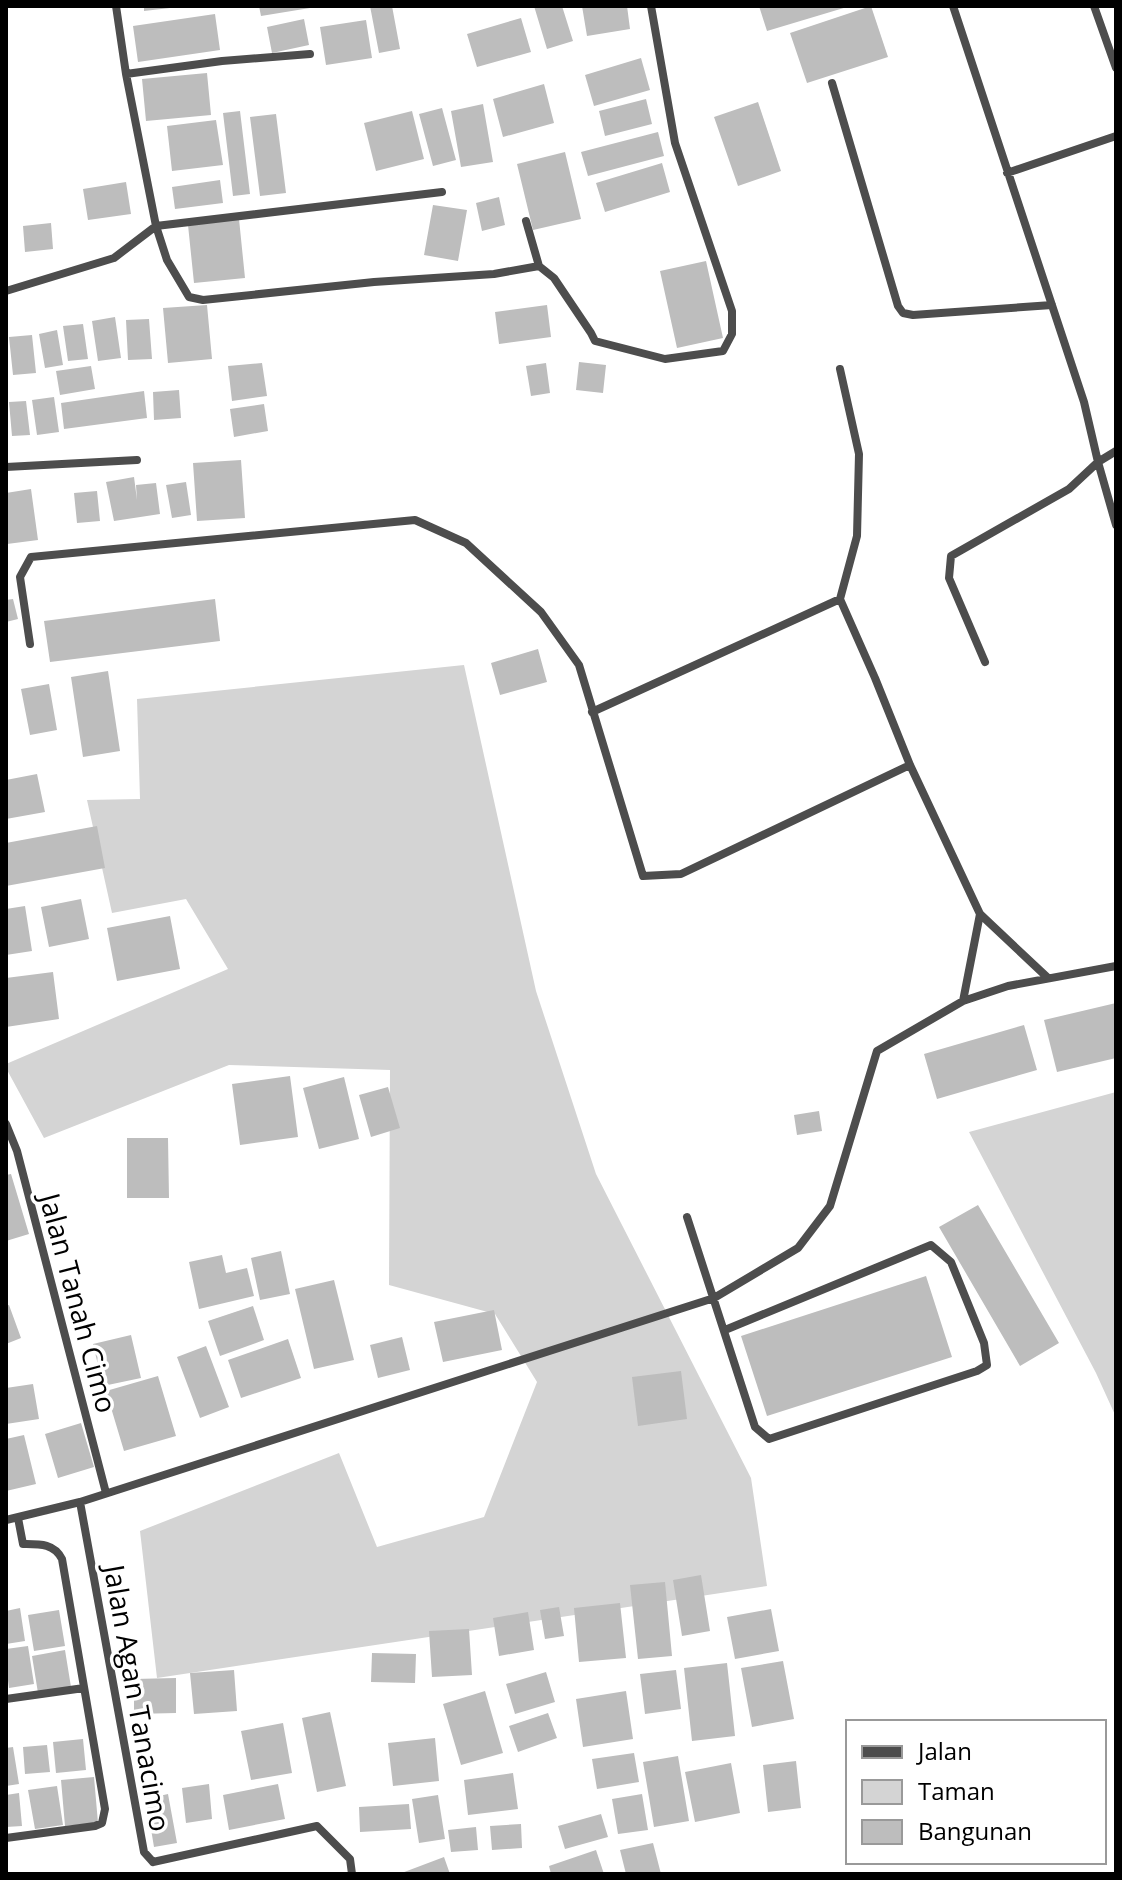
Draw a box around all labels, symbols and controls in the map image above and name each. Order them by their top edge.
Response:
street label: Jalan Tanah Cimo [31,1186,127,1417]
street label: Jalan Agan Tanacimo [95,1559,180,1834]
legend [846,1720,1106,1864]
text: Jalan [916,1734,972,1767]
text: Taman [918,1774,995,1807]
text: Bangunan [918,1814,1032,1847]

